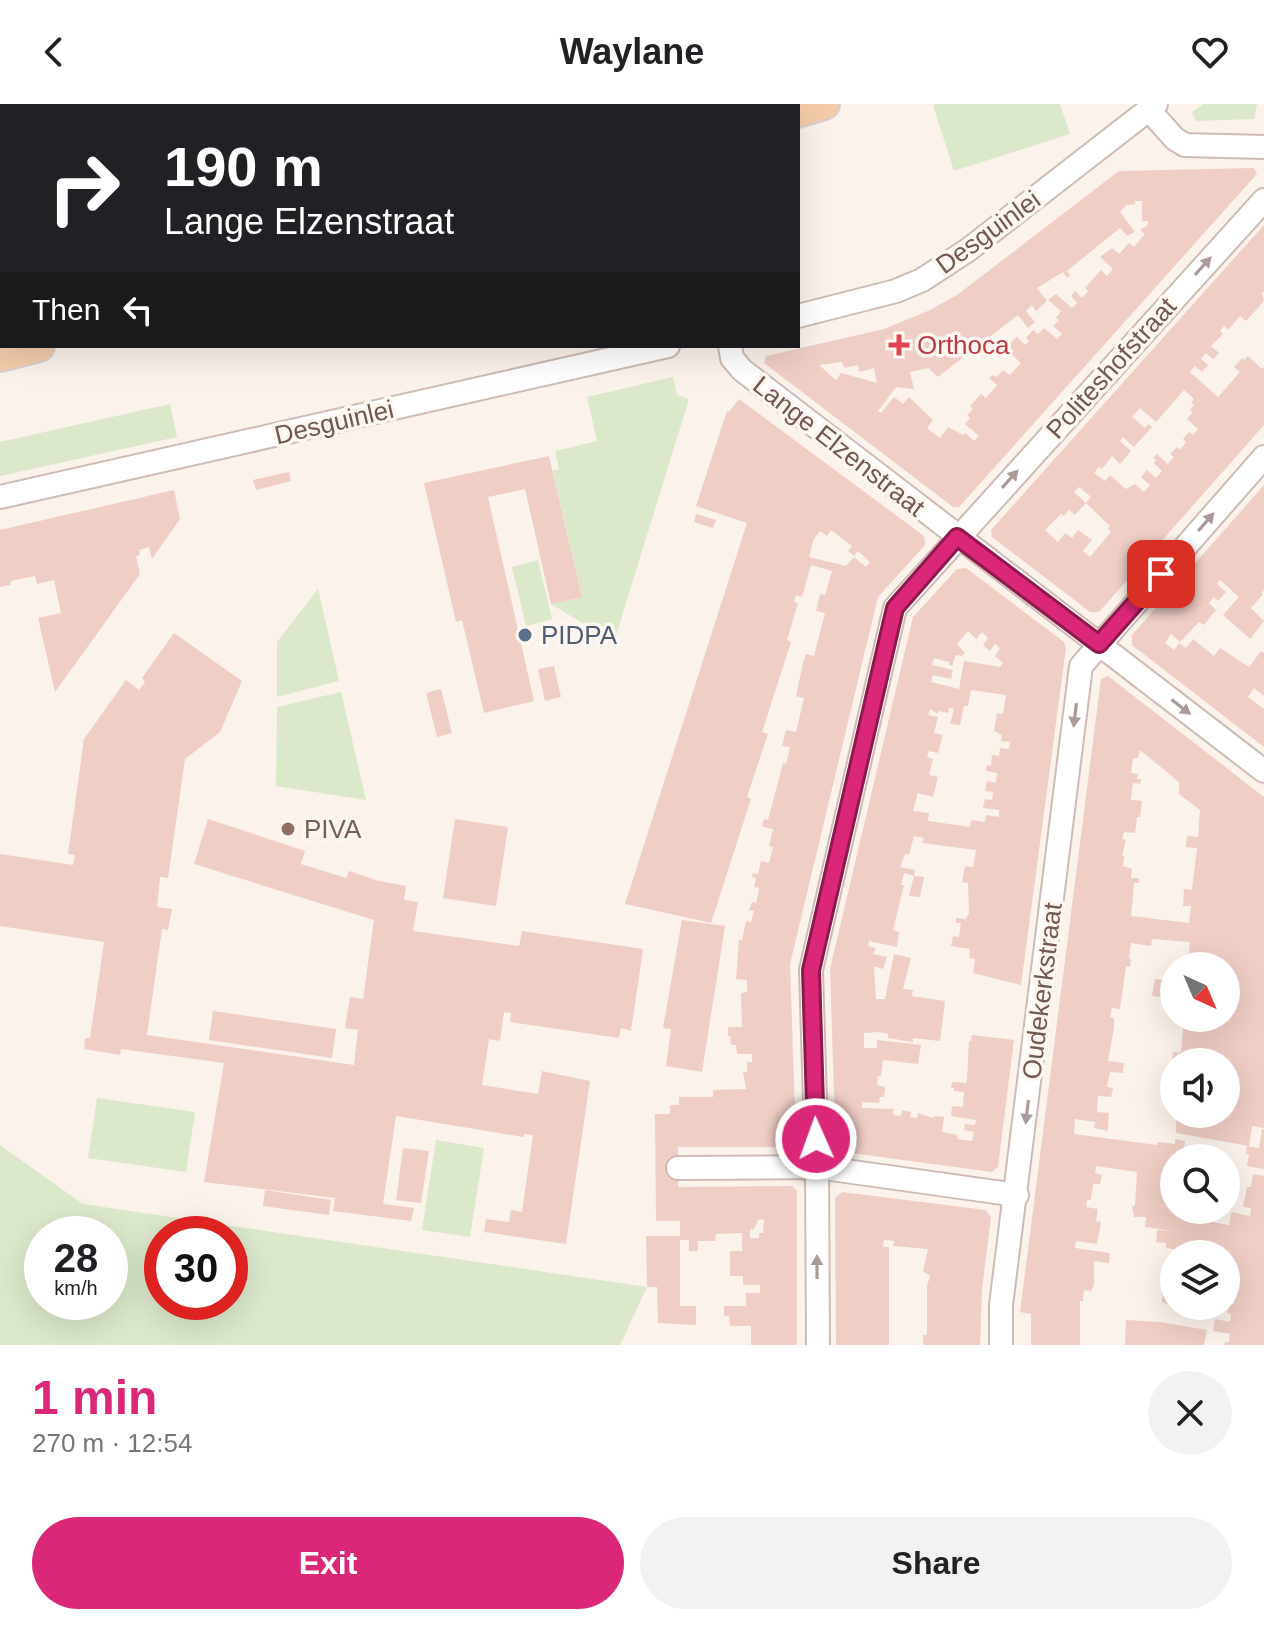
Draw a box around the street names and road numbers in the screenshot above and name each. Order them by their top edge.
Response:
street label: Desguinlei [930,184,1046,280]
street label: Politeshofstraat [1040,291,1183,445]
street label: Lange Elzenstraat [747,370,931,523]
street label: Desguinlei [271,394,397,450]
street label: Oudekerkstraat [1016,900,1068,1081]

